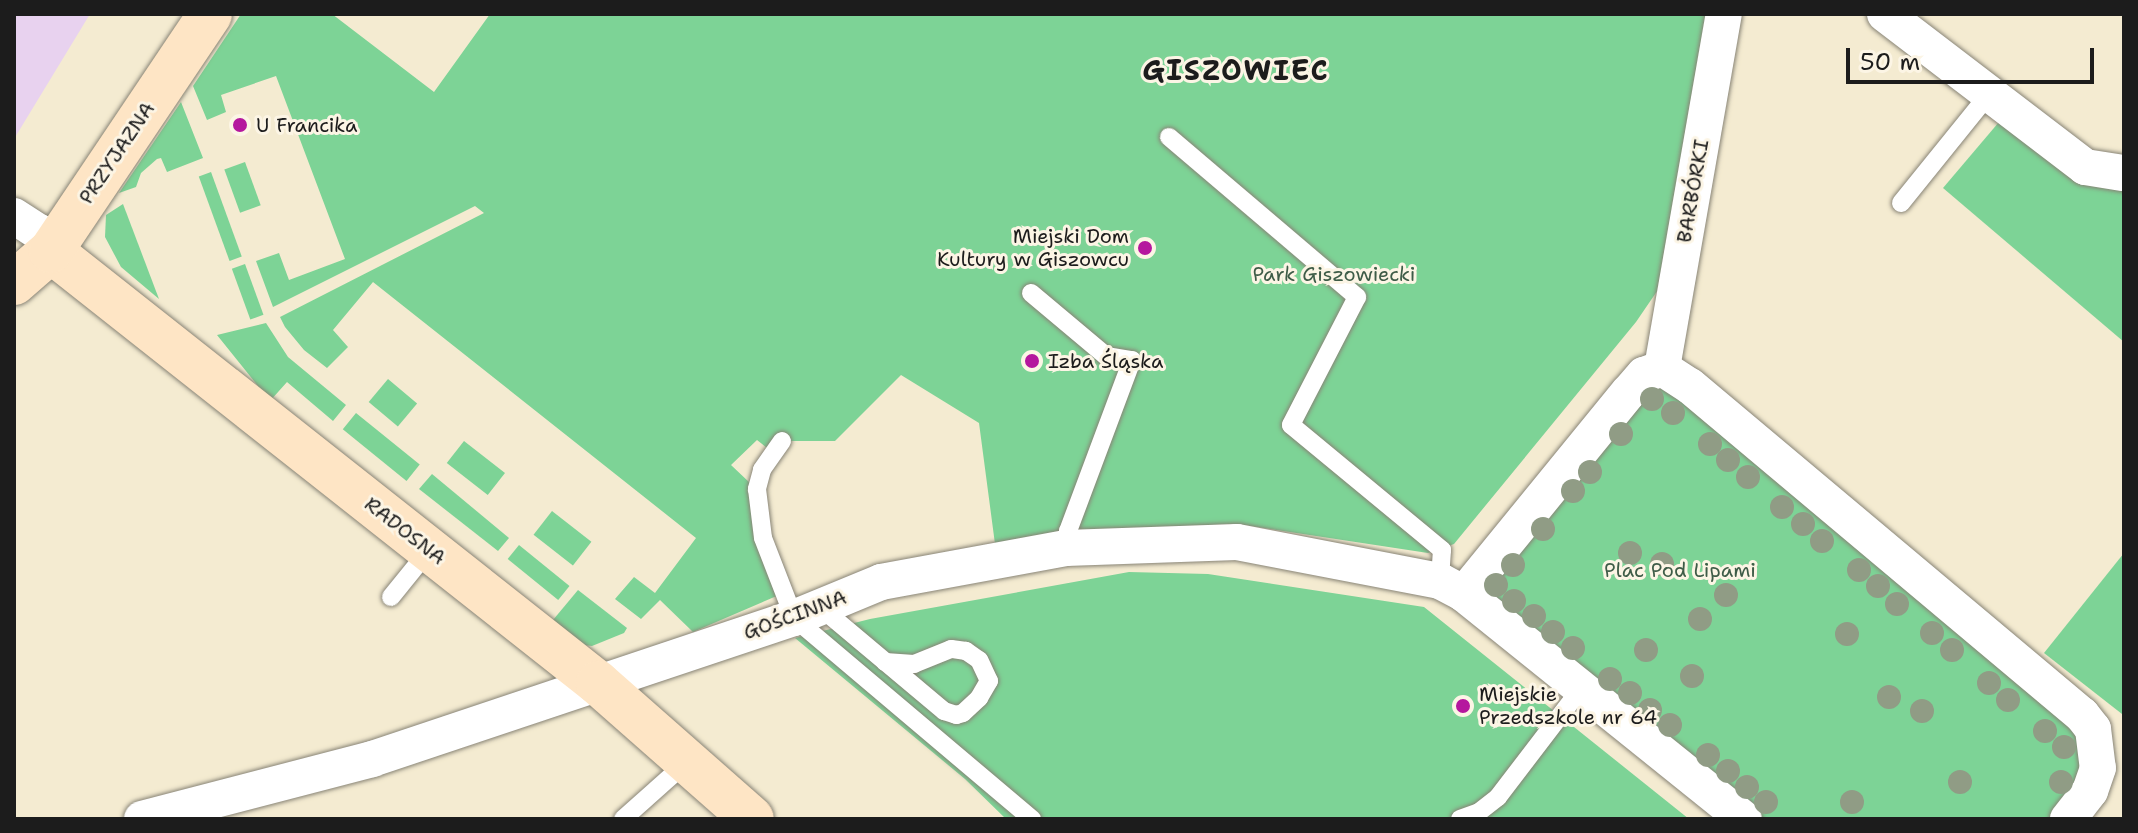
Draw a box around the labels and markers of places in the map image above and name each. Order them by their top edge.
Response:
place label: U Francika [256,113,357,137]
marker: U Francika [231,116,249,134]
place label: Miejski Dom Kultury w Giszowcu [937,224,1129,271]
marker: Miejski Dom Kultury w Giszowcu [1136,239,1154,257]
place label: Izba Śląska [1048,349,1163,373]
marker: Izba Śląska [1023,352,1041,370]
place label: Miejskie Przedszkole nr 64 [1479,682,1657,729]
marker: Miejskie Przedszkole nr 64 [1454,697,1472,715]

